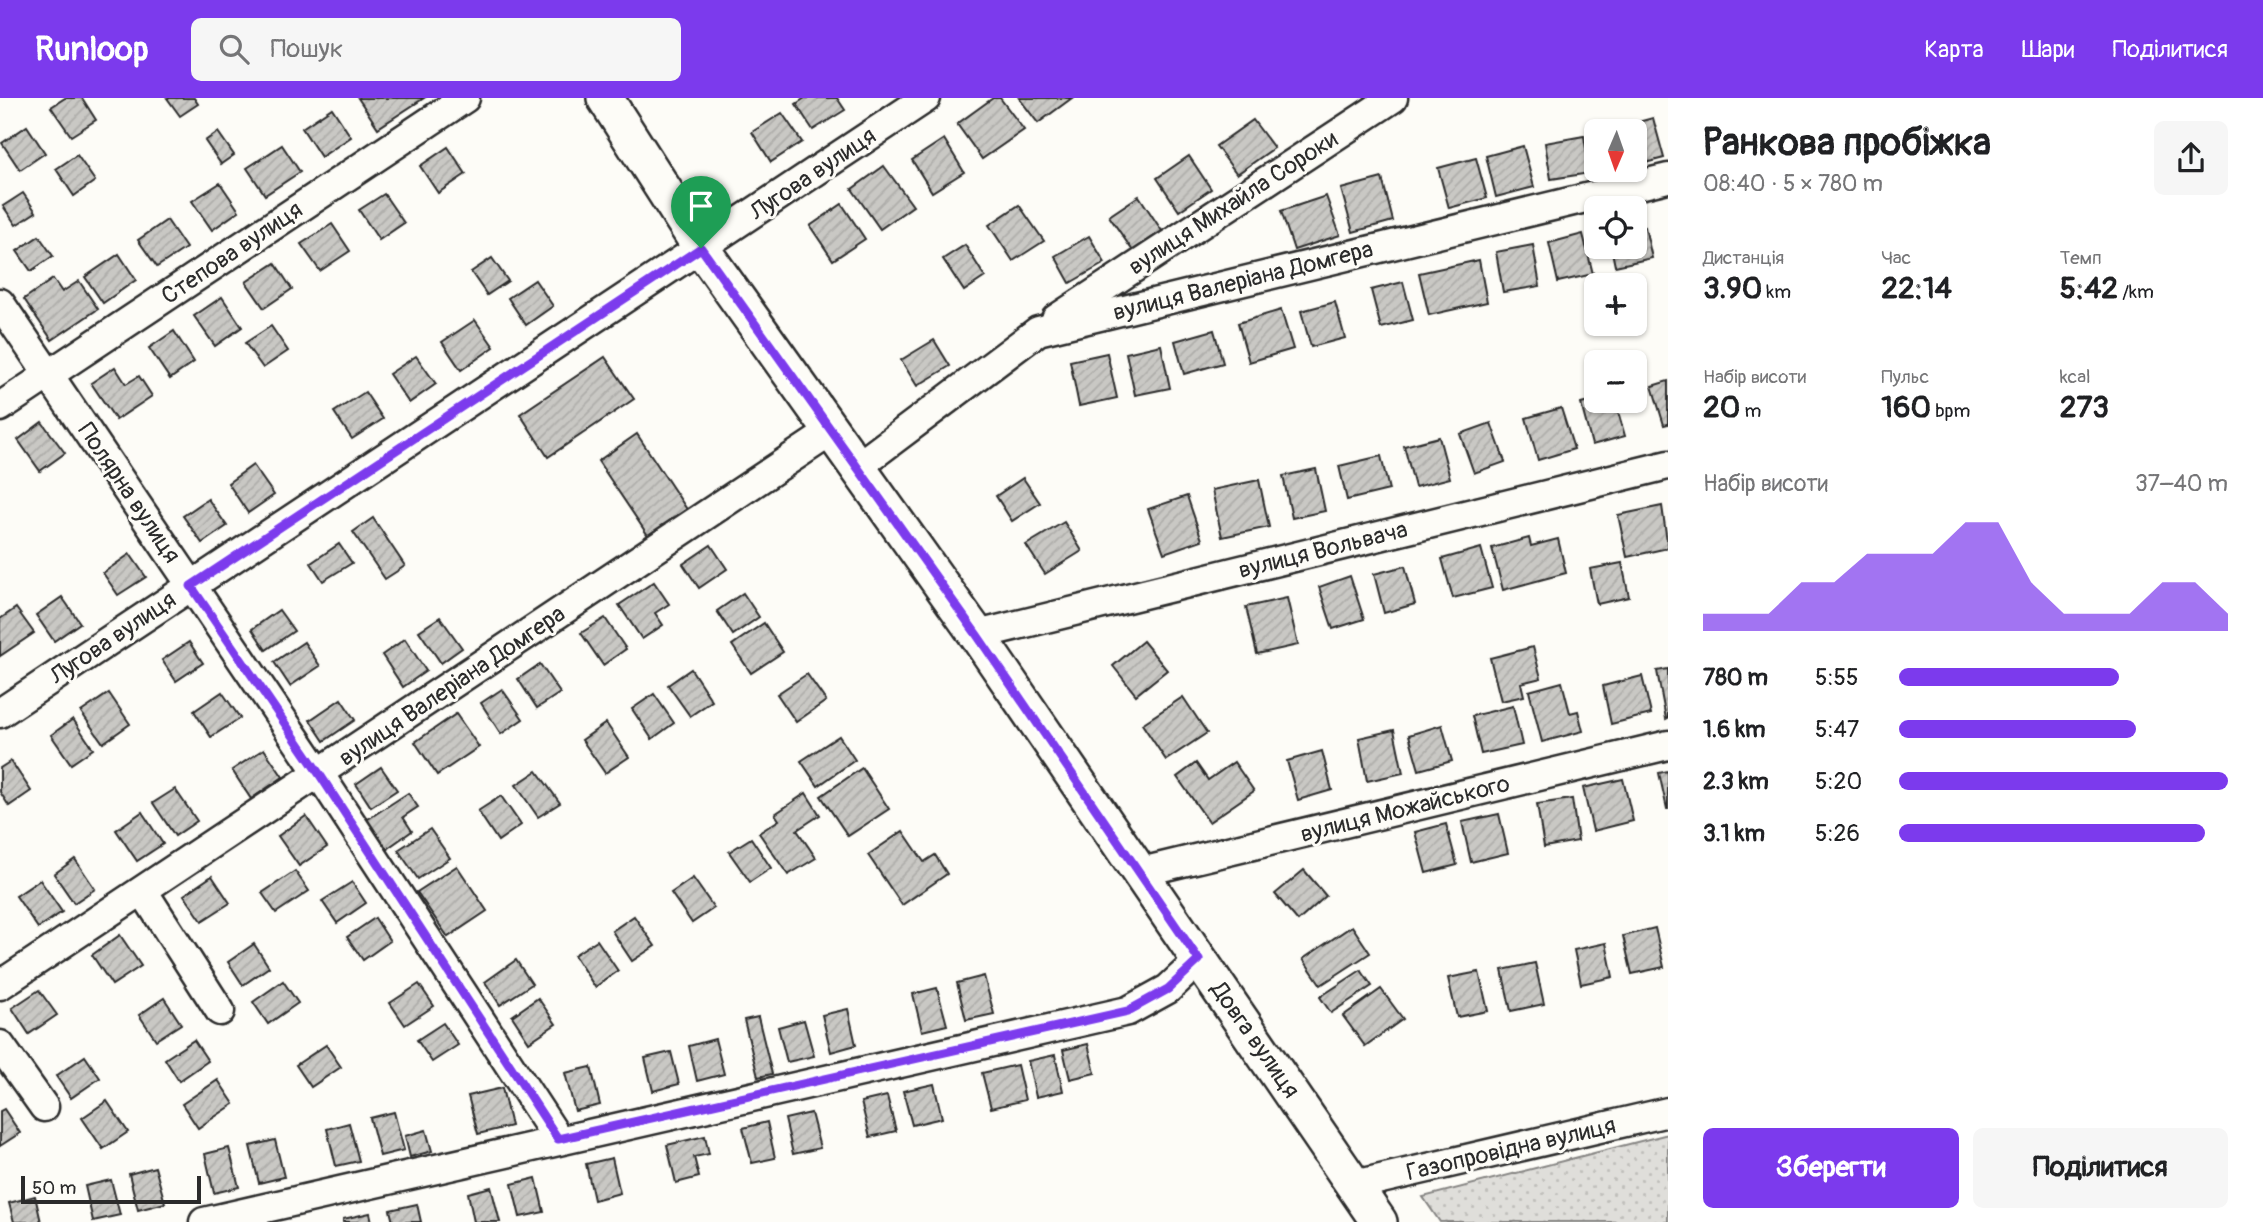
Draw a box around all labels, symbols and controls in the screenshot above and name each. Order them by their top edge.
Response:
search box [191,18,681,81]
text: Runloop [35,29,149,70]
icon: search [215,30,253,68]
text: Пошук [271,33,343,65]
text: Карта [1924,35,1984,64]
text: Шари [2022,35,2075,64]
text: Поділитися [2113,35,2228,64]
north arrow [1584,119,1647,182]
map controls [1584,119,1647,413]
text: Ранкова пробіжка [1703,119,1991,167]
street label: Лугова вулиця [744,121,881,227]
button: share [2154,121,2228,195]
street label: вулиця Михайла Сороки [1123,124,1343,281]
text: 08:40 · 5 × 780 m [1703,169,1883,198]
pin [671,176,731,248]
icon: arrive [682,187,720,225]
street label: Степова вулиця [156,195,308,311]
button: locate [1584,196,1647,259]
street label: вулиця Валеріана Домгера [1110,235,1376,327]
text: Дистанція [1703,246,1784,270]
text: Час [1881,246,1911,270]
text: Темп [2060,246,2102,270]
text: 3.90 [1703,270,1762,307]
text: 22:14 [1881,270,1952,307]
text: 5:42 [2060,270,2118,307]
button: + [1584,273,1647,336]
text: km [1762,280,1791,304]
text: /km [2118,280,2154,304]
button: − [1584,350,1647,413]
text: Набір висоти [1703,365,1806,389]
text: Пульс [1881,365,1929,389]
text: kcal [2060,365,2091,389]
text: 20 [1703,389,1740,426]
text: 160 [1881,389,1931,426]
text: 273 [2060,389,2109,426]
text: m [1740,399,1761,423]
text: bpm [1931,399,1970,423]
street label: Полярна вулиця [72,418,186,568]
text: Набір висоти [1703,469,1828,498]
text: 37–40 m [2135,469,2228,498]
street label: вулиця Вольвача [1235,515,1411,585]
street label: Лугова вулиця [44,585,181,691]
street label: вулиця Валеріана Домгера [333,599,571,773]
text: 780 m [1703,663,1768,692]
text: 5:55 [1815,663,1859,692]
text: 1.6 km [1703,715,1765,744]
text: 5:47 [1815,715,1859,744]
text: 2.3 km [1703,767,1769,796]
text: 5:20 [1815,767,1862,796]
street label: вулиця Можайського [1297,769,1513,849]
text: 3.1 km [1703,819,1765,848]
text: 5:26 [1815,819,1860,848]
street label: Довга вулиця [1204,975,1306,1104]
street label: Газопровідна вулиця [1403,1111,1619,1187]
button: Зберегти [1703,1128,1959,1208]
button: Поділитися [1973,1128,2228,1208]
scale bar [21,1173,201,1205]
text: 50 m [32,1176,76,1200]

